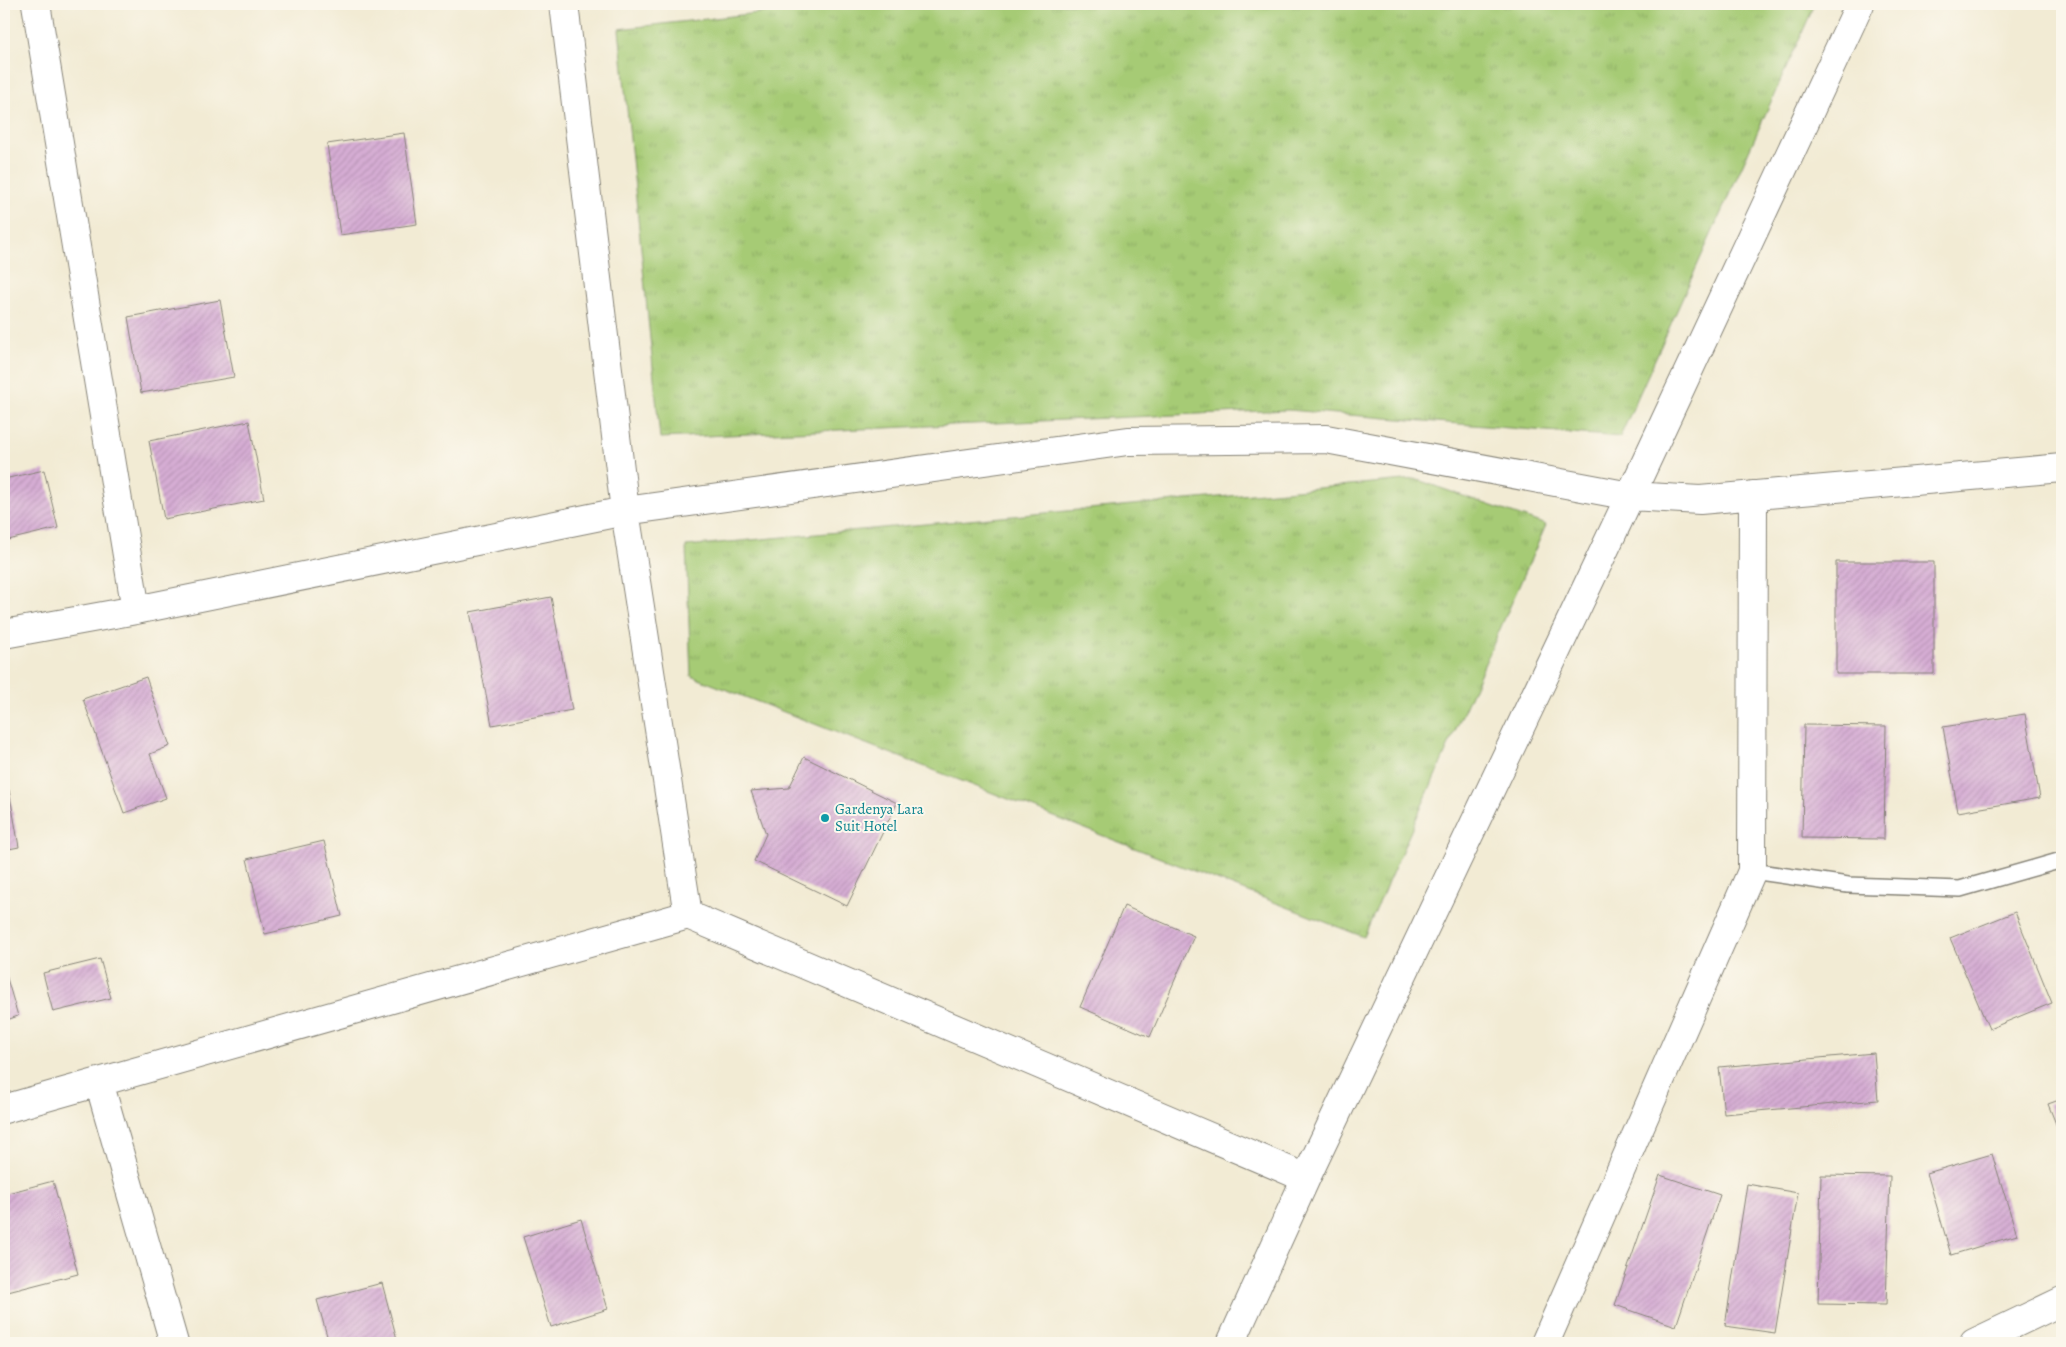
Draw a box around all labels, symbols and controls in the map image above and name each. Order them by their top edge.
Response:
place label: Gardenya Lara Suit Hotel [835,799,924,836]
marker: Gardenya Lara Suit Hotel [819,812,831,824]

